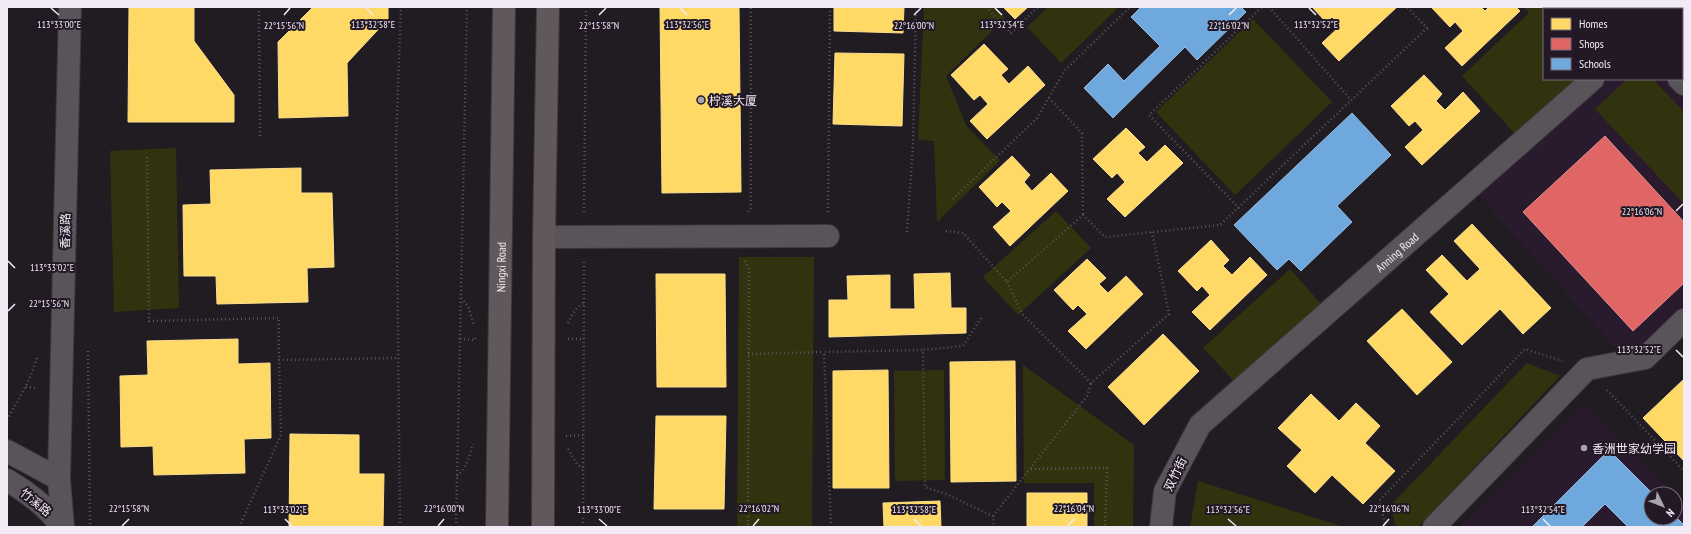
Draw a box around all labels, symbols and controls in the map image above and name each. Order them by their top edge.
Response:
legend [1543,8,1683,80]
text: Homes [1579,16,1607,31]
text: 113°33'00"E [37,18,81,31]
text: 113°32'58"E [351,18,395,31]
text: 113°32'56"E [665,18,709,31]
text: 113°32'54"E [980,18,1024,31]
text: 113°32'52"E [1294,18,1338,31]
text: 22°15'56"N [264,19,304,32]
text: 22°15'58"N [579,19,619,32]
text: 22°16'00"N [894,19,934,32]
text: 22°16'02"N [1209,19,1249,32]
text: Shops [1579,36,1604,51]
text: Schools [1579,56,1611,71]
place label: 柠溪大厦 [709,93,757,108]
marker: 柠溪大厦 [696,95,706,105]
text: 22°16'06"N [1622,205,1662,218]
street label: 香溪路 [57,213,73,249]
street label: Anning Road [1372,229,1421,275]
street label: Ningxi Road [493,242,508,292]
text: 113°33'02"E [30,261,74,274]
text: 22°15'56"N [29,297,69,310]
text: 113°32'52"E [1617,343,1661,356]
place label: 香洲世家幼学园 [1592,441,1676,456]
marker: 香洲世家幼学园 [1579,443,1589,453]
street label: 双竹街 [1160,455,1190,493]
street label: 竹溪路 [17,485,55,519]
north arrow [1643,486,1683,526]
text: 22°15'58"N [109,502,149,515]
text: 22°16'00"N [424,502,464,515]
text: 22°16'02"N [739,502,779,515]
text: 22°16'04"N [1054,502,1094,515]
text: 22°16'06"N [1369,502,1409,515]
text: 113°33'02"E [263,503,307,516]
text: 113°33'00"E [577,503,621,516]
text: 113°32'58"E [892,503,936,516]
text: 113°32'56"E [1206,503,1250,516]
text: 113°32'54"E [1521,503,1565,516]
text: N [1663,506,1677,520]

